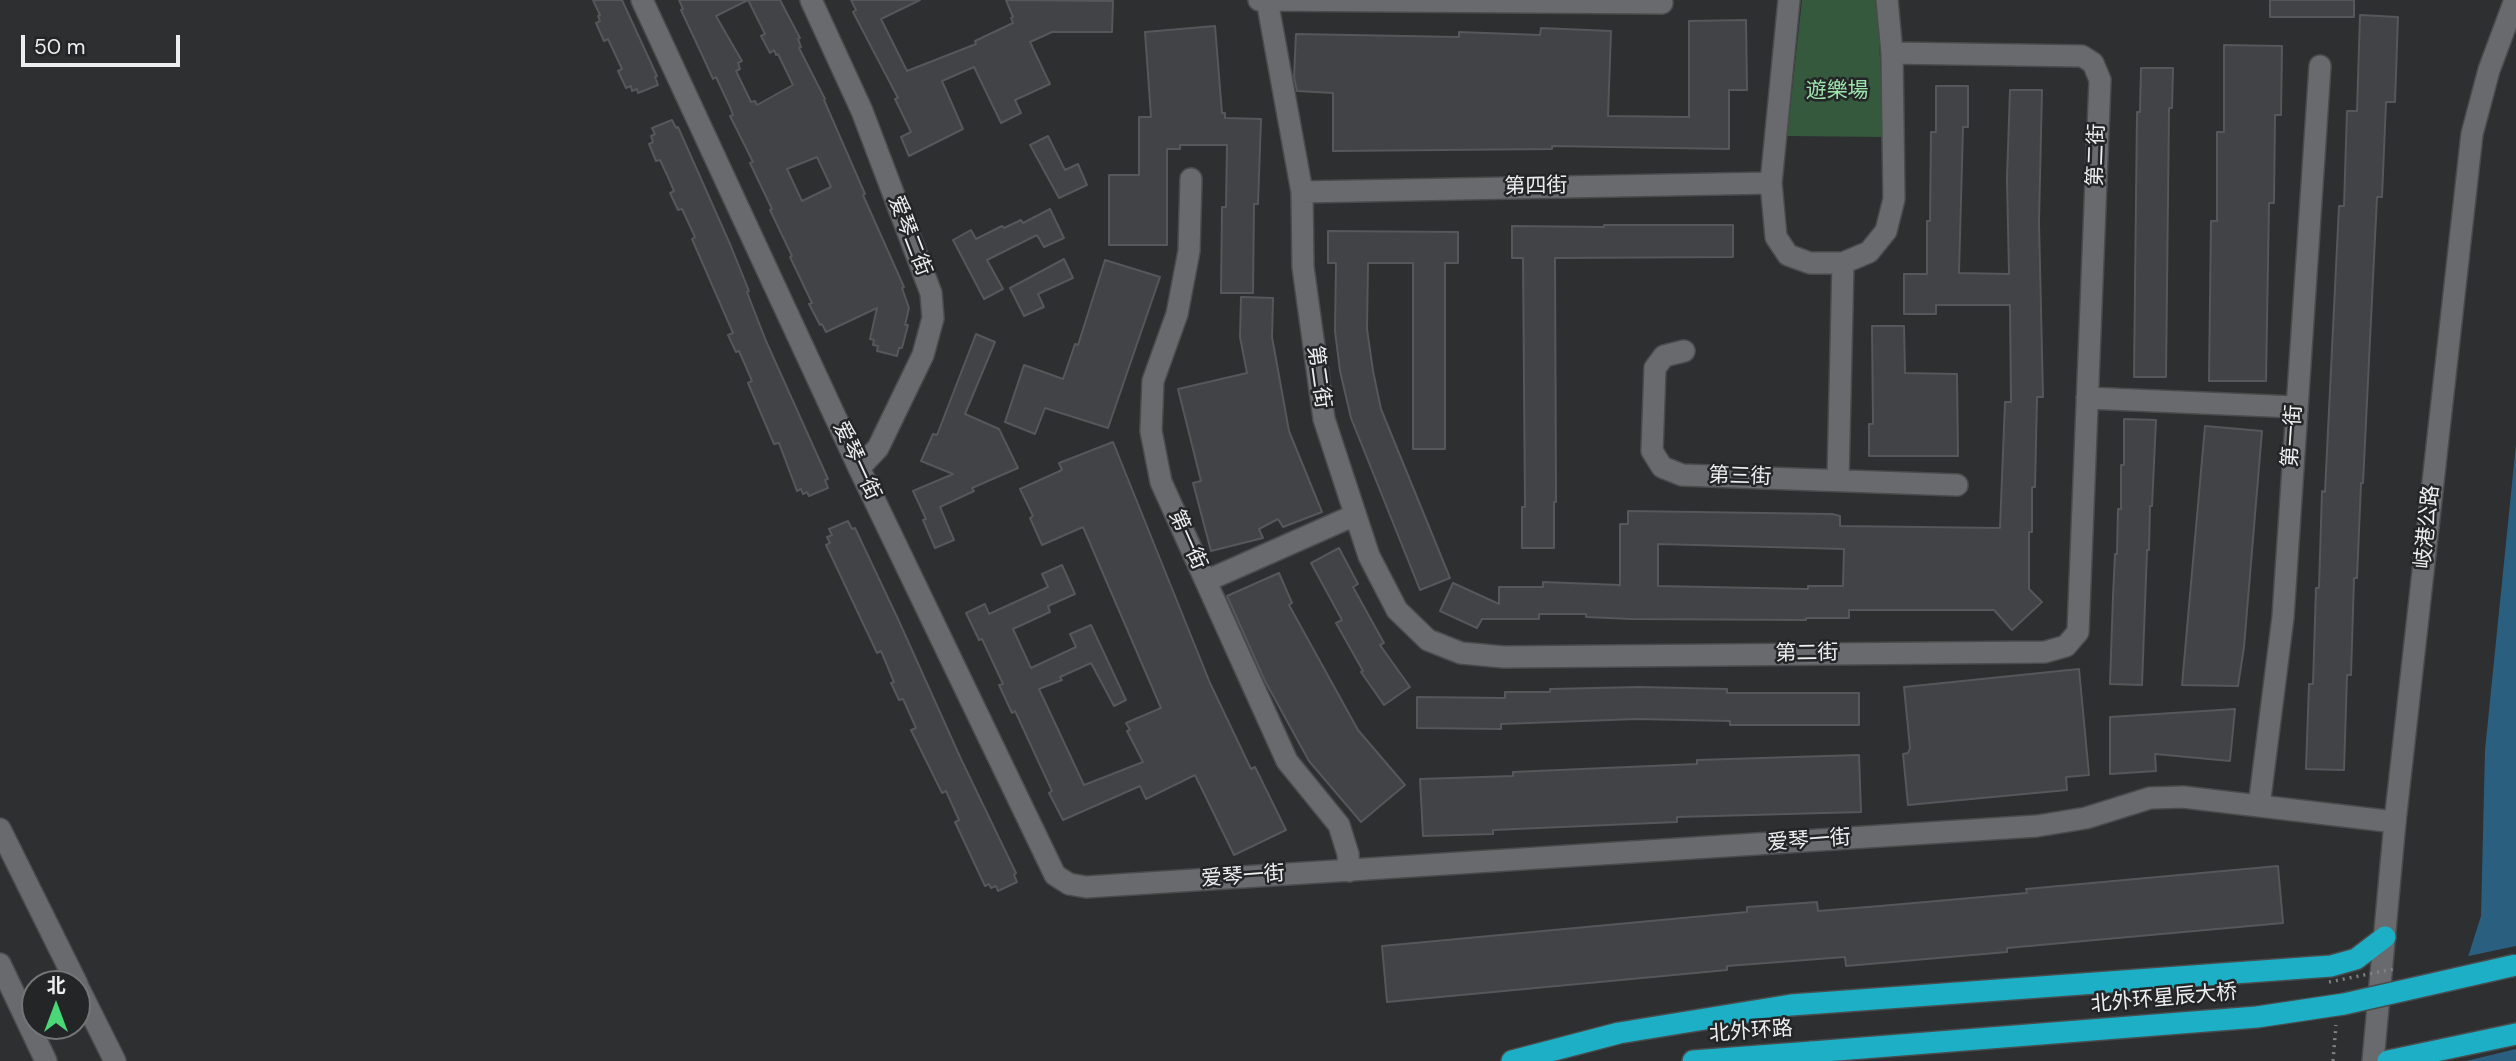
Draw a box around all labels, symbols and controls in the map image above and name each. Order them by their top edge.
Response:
scale bar [24,21,184,65]
text: 50 m [34,33,85,61]
park label: 遊樂場 [1806,78,1868,104]
street label: 第二街 [2083,123,2111,187]
street label: 第四街 [1504,174,1568,200]
street label: 爱琴二街 [882,192,936,280]
street label: 第二街 [1301,344,1335,410]
street label: 第一街 [2278,404,2308,468]
street label: 爱琴一街 [827,418,885,504]
street label: 第三街 [1708,463,1772,491]
street label: 岐港公路 [2411,484,2445,570]
street label: 第一街 [1163,506,1211,574]
street label: 第二街 [1775,641,1839,667]
street label: 爱琴一街 [1766,826,1852,856]
street label: 爱琴一街 [1200,862,1286,892]
north arrow [21,970,91,1040]
text: 北 [46,973,66,998]
street label: 北外环星辰大桥 [2090,980,2238,1018]
street label: 北外环路 [1708,1017,1794,1047]

